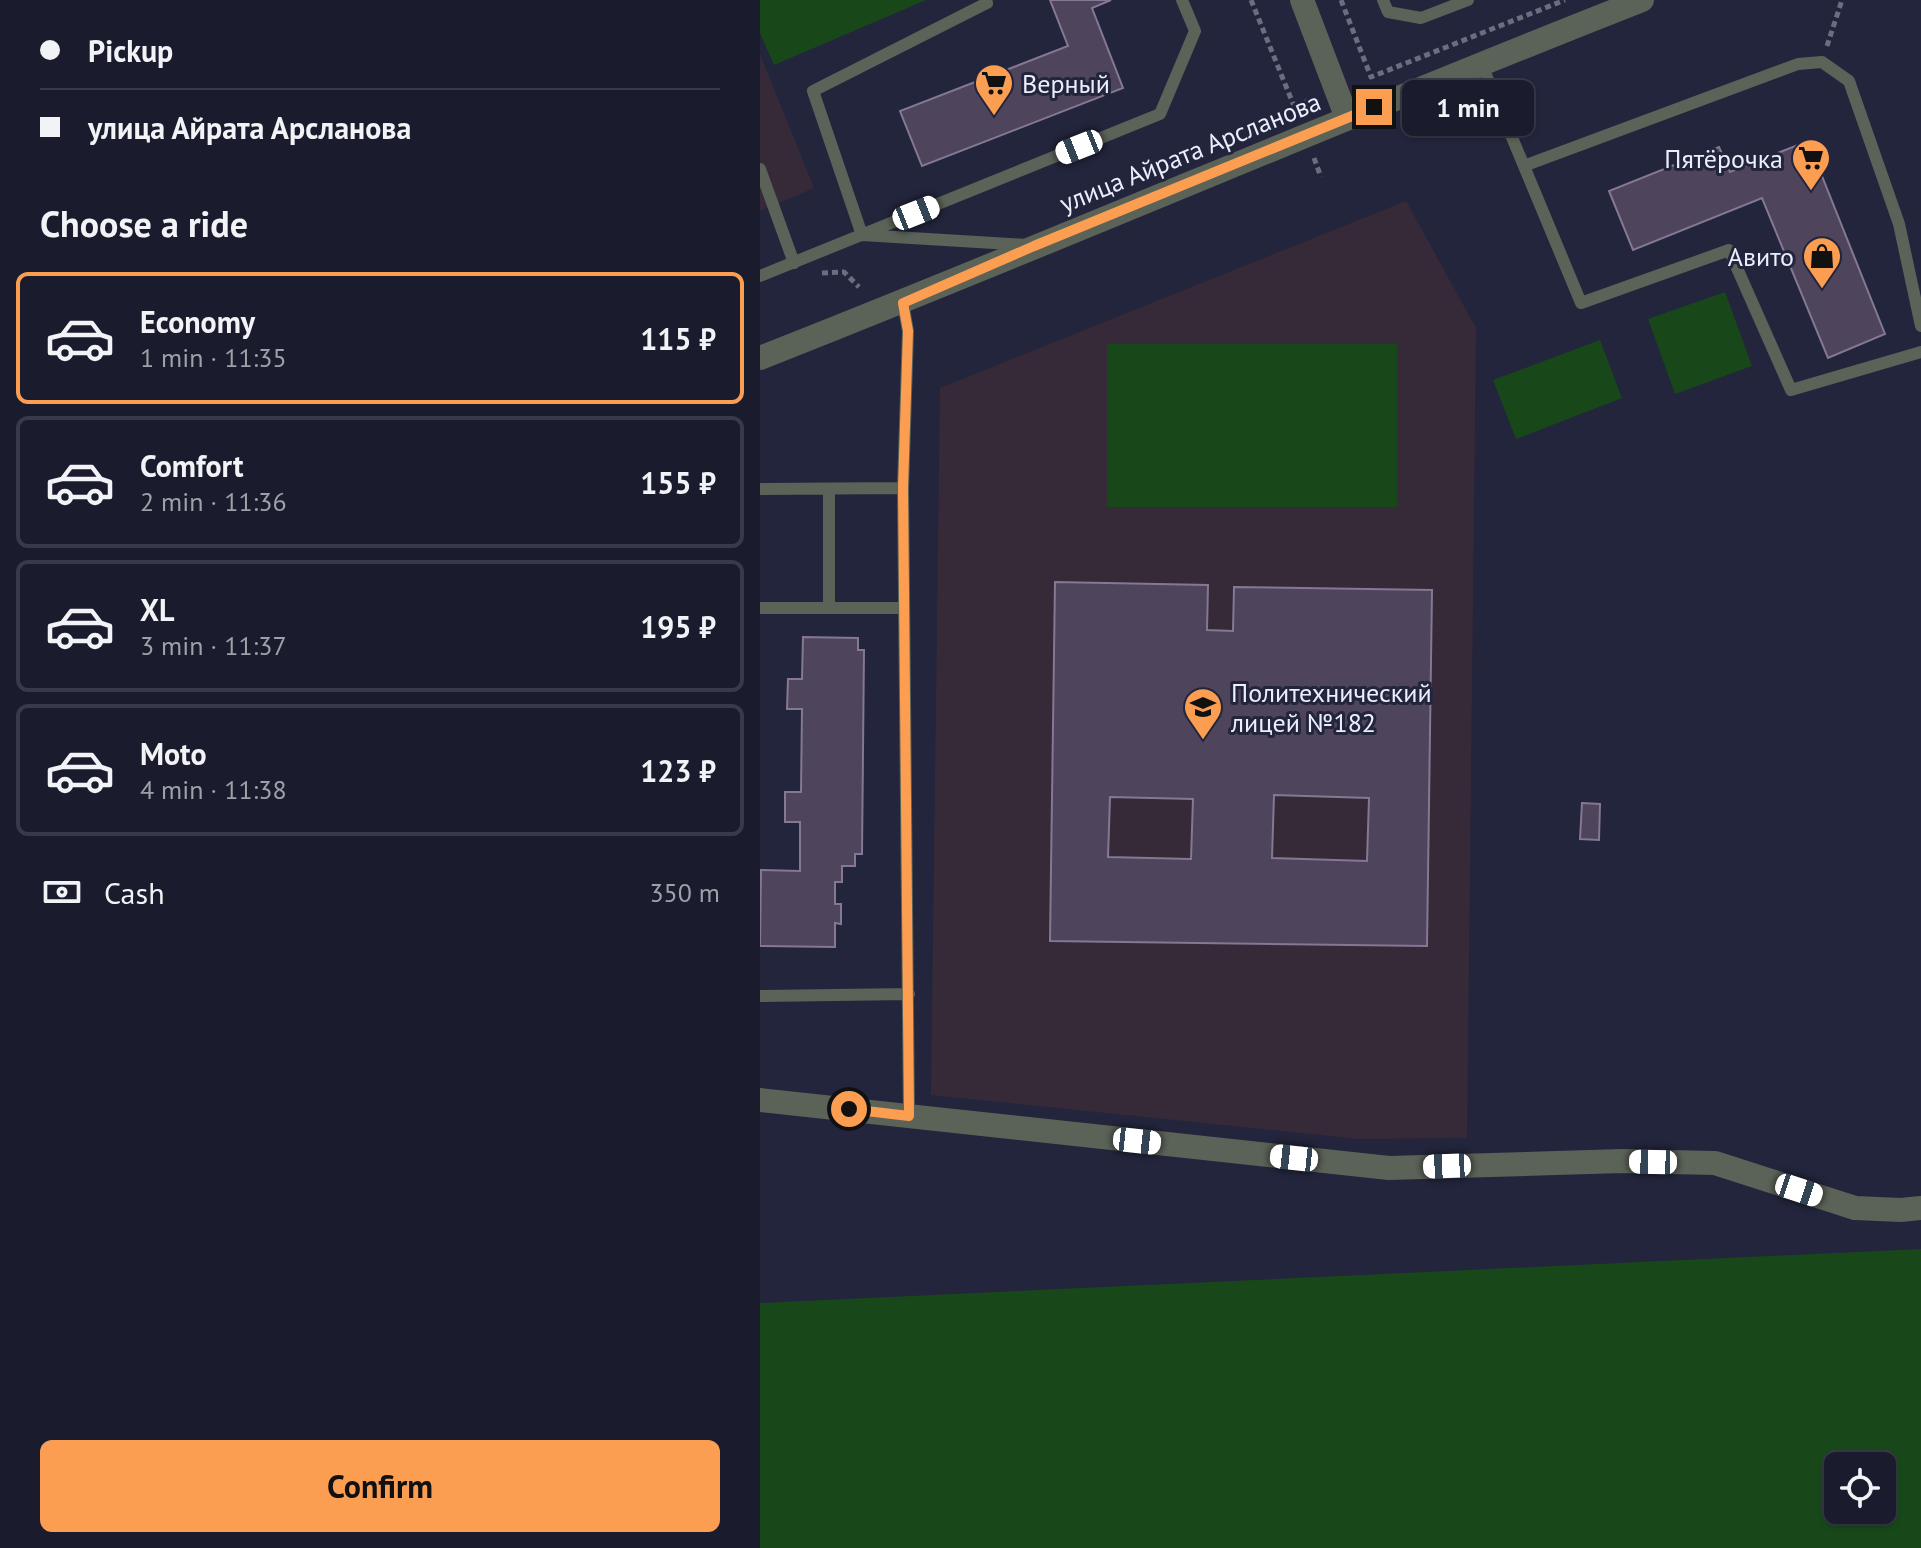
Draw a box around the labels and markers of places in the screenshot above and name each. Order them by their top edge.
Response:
supermarket icon: Верный [973,62,1015,117]
place label: Верный [1022,67,1110,100]
supermarket icon: Пятёрочка [1790,137,1832,192]
place label: Пятёрочка [1664,142,1783,175]
shop icon: Авито [1801,235,1843,290]
place label: Авито [1728,240,1794,273]
place label: Политехнический лицей №182 [1230,676,1432,739]
school or university icon: Политехнический лицей №182 [1182,686,1224,741]

